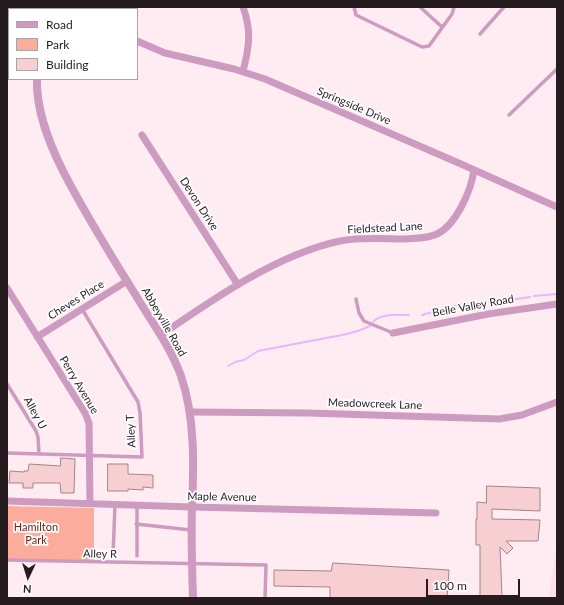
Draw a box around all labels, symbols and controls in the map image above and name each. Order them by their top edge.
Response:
legend [8,8,138,80]
text: Road [46,17,73,32]
text: Park [46,37,69,52]
text: Building [46,57,89,72]
street label: Springside Drive [315,85,393,127]
street label: Devon Drive [177,175,221,233]
street label: Fieldstead Lane [347,219,423,237]
street label: Cheves Place [46,278,106,322]
street label: Abbeyville Road [139,285,189,359]
street label: Belle Valley Road [431,292,515,320]
street label: Perry Avenue [57,354,101,416]
street label: Alley U [21,395,49,431]
street label: Meadowcreek Lane [328,396,422,412]
street label: Alley T [124,414,138,448]
street label: Maple Avenue [187,490,257,504]
park label: Hamilton Park [14,520,58,546]
street label: Alley R [83,547,117,561]
north arrow [8,557,48,597]
scale bar [428,571,522,597]
text: 100 m [433,578,467,593]
text: N [22,583,32,596]

